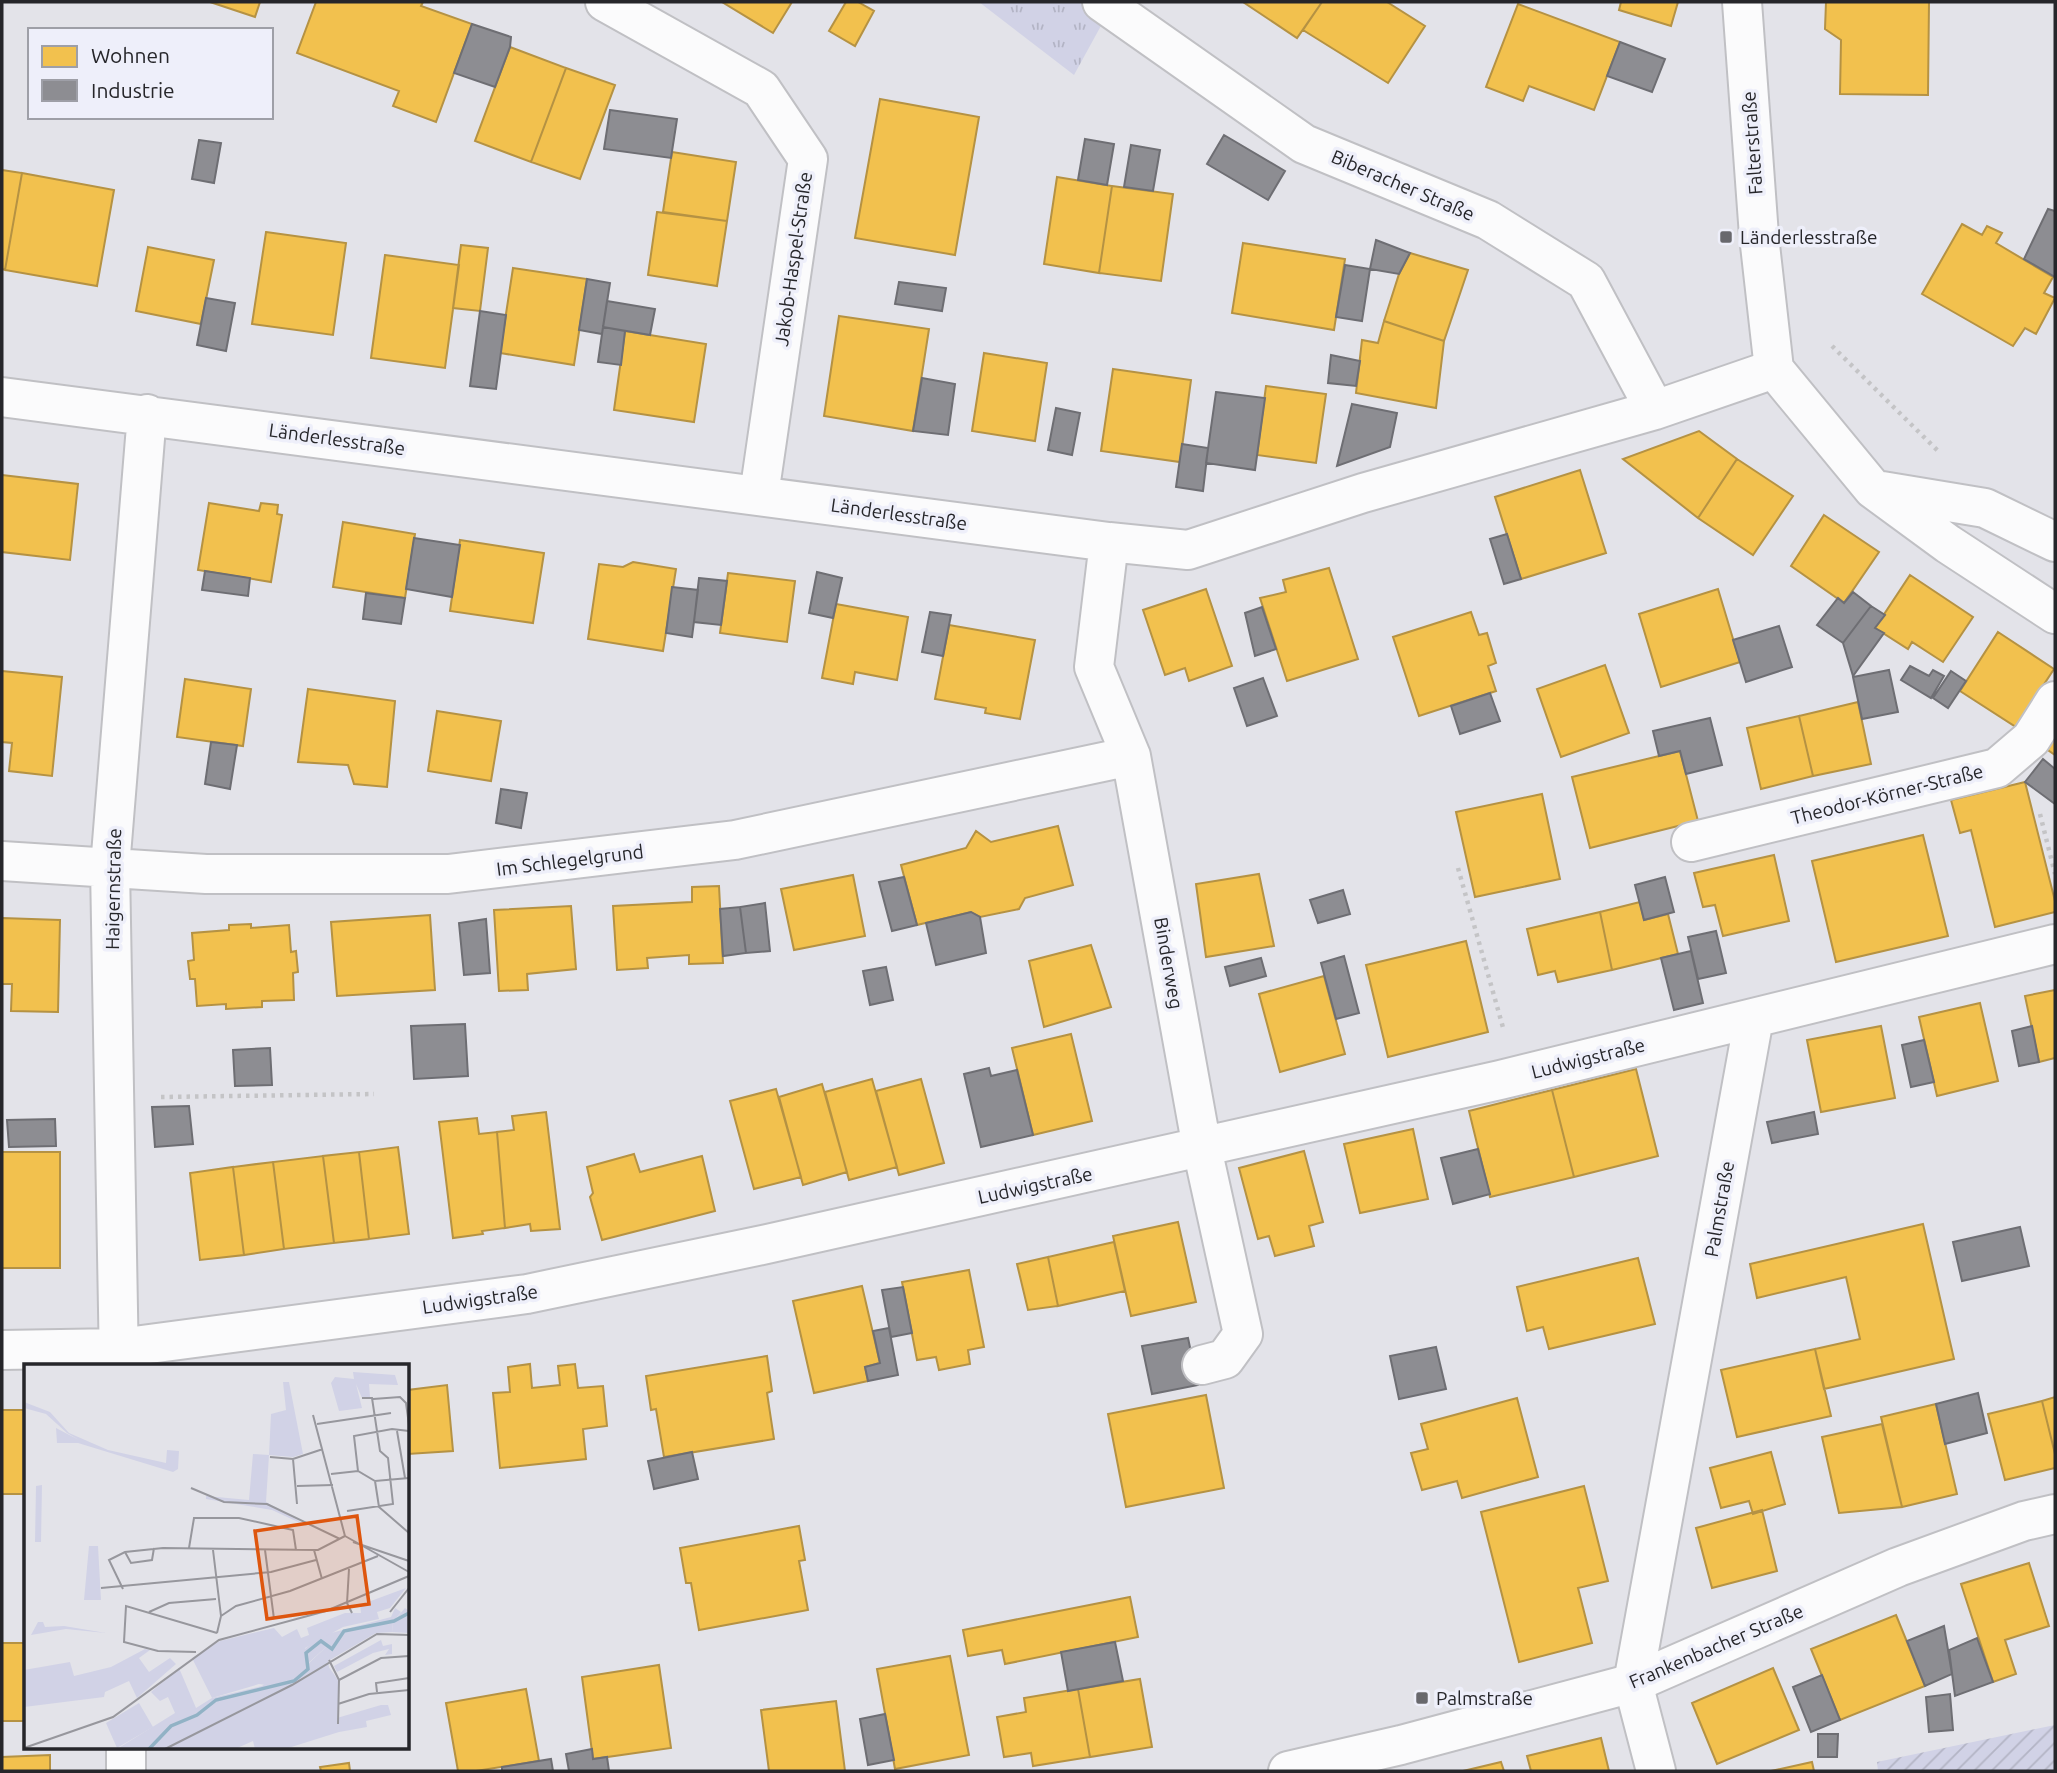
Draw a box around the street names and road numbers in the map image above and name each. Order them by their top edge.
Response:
street label: Falterstraße [1737,90,1767,196]
street label: Biberacher Straße [1328,145,1478,225]
street label: Jakob-Haspel-Straße [770,170,816,348]
street label: Länderlesstraße [267,419,407,459]
street label: Länderlesstraße [829,494,969,534]
street label: Theodor-Körner-Straße [1789,759,1985,829]
street label: Haigernstraße [101,828,125,950]
street label: Im Schlegelgrund [495,840,645,880]
street label: Binderweg [1150,915,1188,1011]
street label: Ludwigstraße [1529,1033,1647,1083]
street label: Palmstraße [1700,1159,1738,1259]
street label: Ludwigstraße [976,1162,1094,1208]
street label: Ludwigstraße [421,1280,539,1318]
street label: Frankenbacher Straße [1626,1599,1806,1693]

